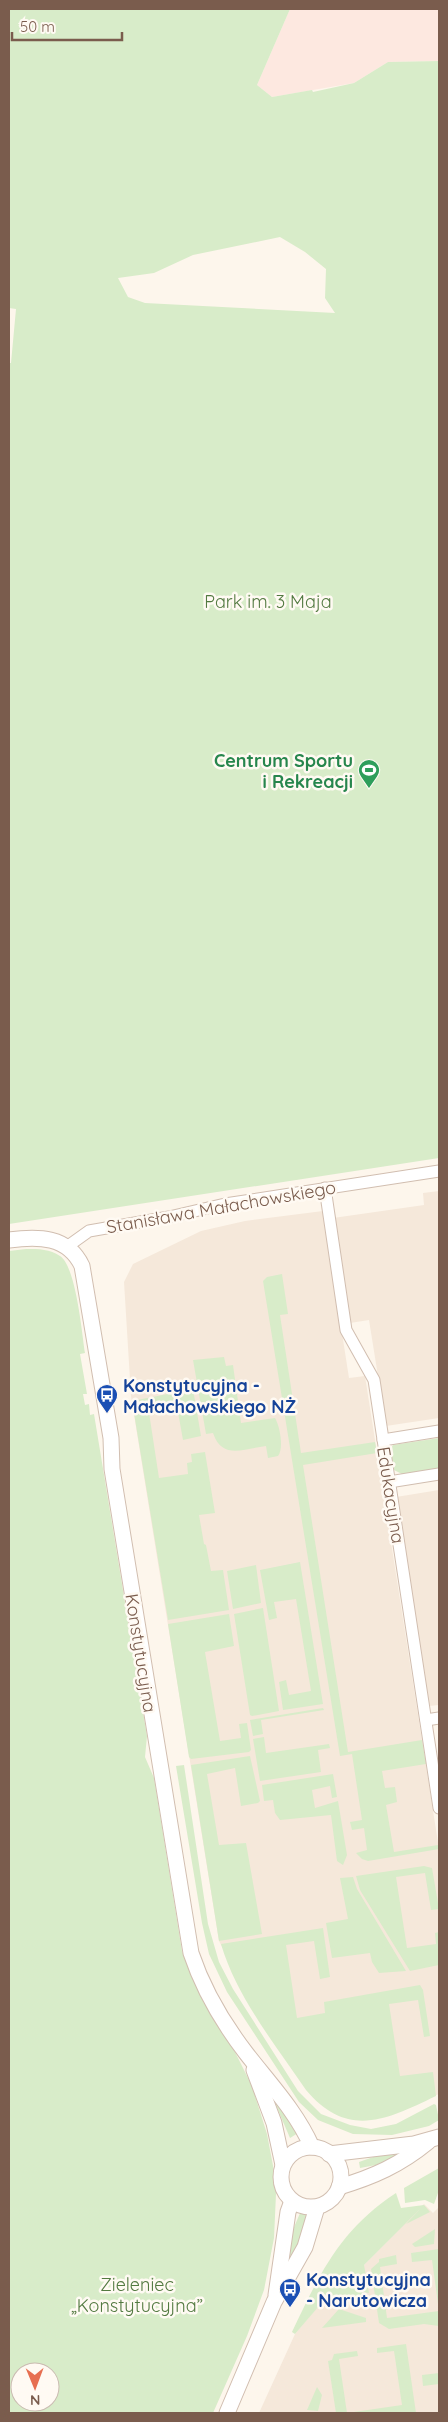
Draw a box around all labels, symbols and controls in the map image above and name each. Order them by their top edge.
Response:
scale bar [12,10,122,42]
text: 50 m [20,17,55,36]
park label: Park im. 3 Maja [204,590,332,613]
place label: Centrum Sportu i Rekreacji [214,749,353,793]
sports icon: Centrum Sportu i Rekreacji [357,758,381,789]
street label: Stanisława Małachowskiego [104,1175,338,1239]
place label: Konstytucyjna - Małachowskiego NŻ [123,1374,296,1418]
bus stop icon: Konstytucyjna - Małachowskiego NŻ [95,1383,119,1414]
street label: Edukacyjna [372,1445,410,1545]
street label: Konstytucyjna [120,1592,162,1714]
place label: Konstytucyjna - Narutowicza [306,2268,431,2312]
park label: Zieleniec „Konstytucyjna” [71,2273,203,2317]
bus stop icon: Konstytucyjna - Narutowicza [278,2277,302,2308]
north arrow [10,2362,60,2412]
text: N [30,2391,41,2409]

